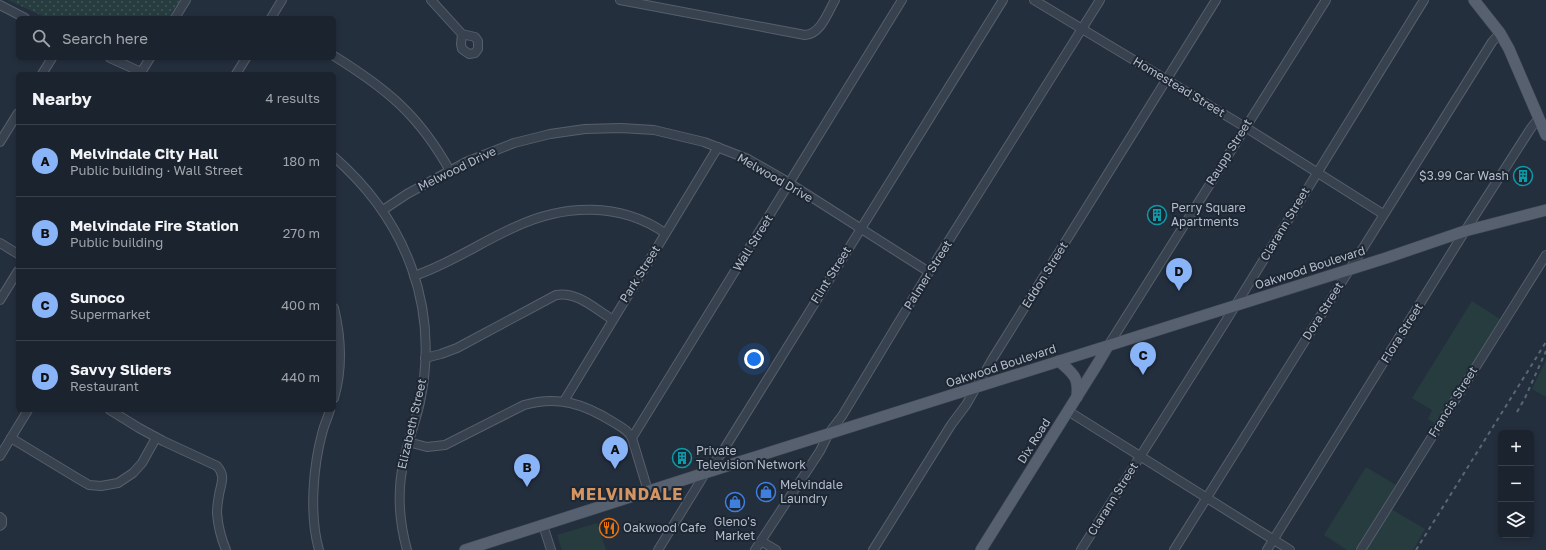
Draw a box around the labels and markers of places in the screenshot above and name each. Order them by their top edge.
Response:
building icon: $3.99 Car Wash [1512,165,1534,187]
place label: $3.99 Car Wash [1419,168,1509,183]
place label: Perry Square Apartments [1171,200,1246,229]
building icon: Perry Square Apartments [1146,204,1168,226]
pin: D [1166,258,1192,291]
pin: C [1130,342,1156,375]
pin: A [602,436,628,469]
place label: Private Television Network [696,443,806,472]
building icon: Private Television Network [671,447,693,469]
pin: B [514,454,540,487]
place label: Melvindale Laundry [780,477,843,506]
shop icon: Melvindale Laundry [755,481,777,503]
shop icon: Gleno's Market [724,491,746,513]
place label: Gleno's Market [714,514,756,543]
restaurant icon: Oakwood Cafe [598,517,620,539]
place label: Oakwood Cafe [623,520,706,535]

